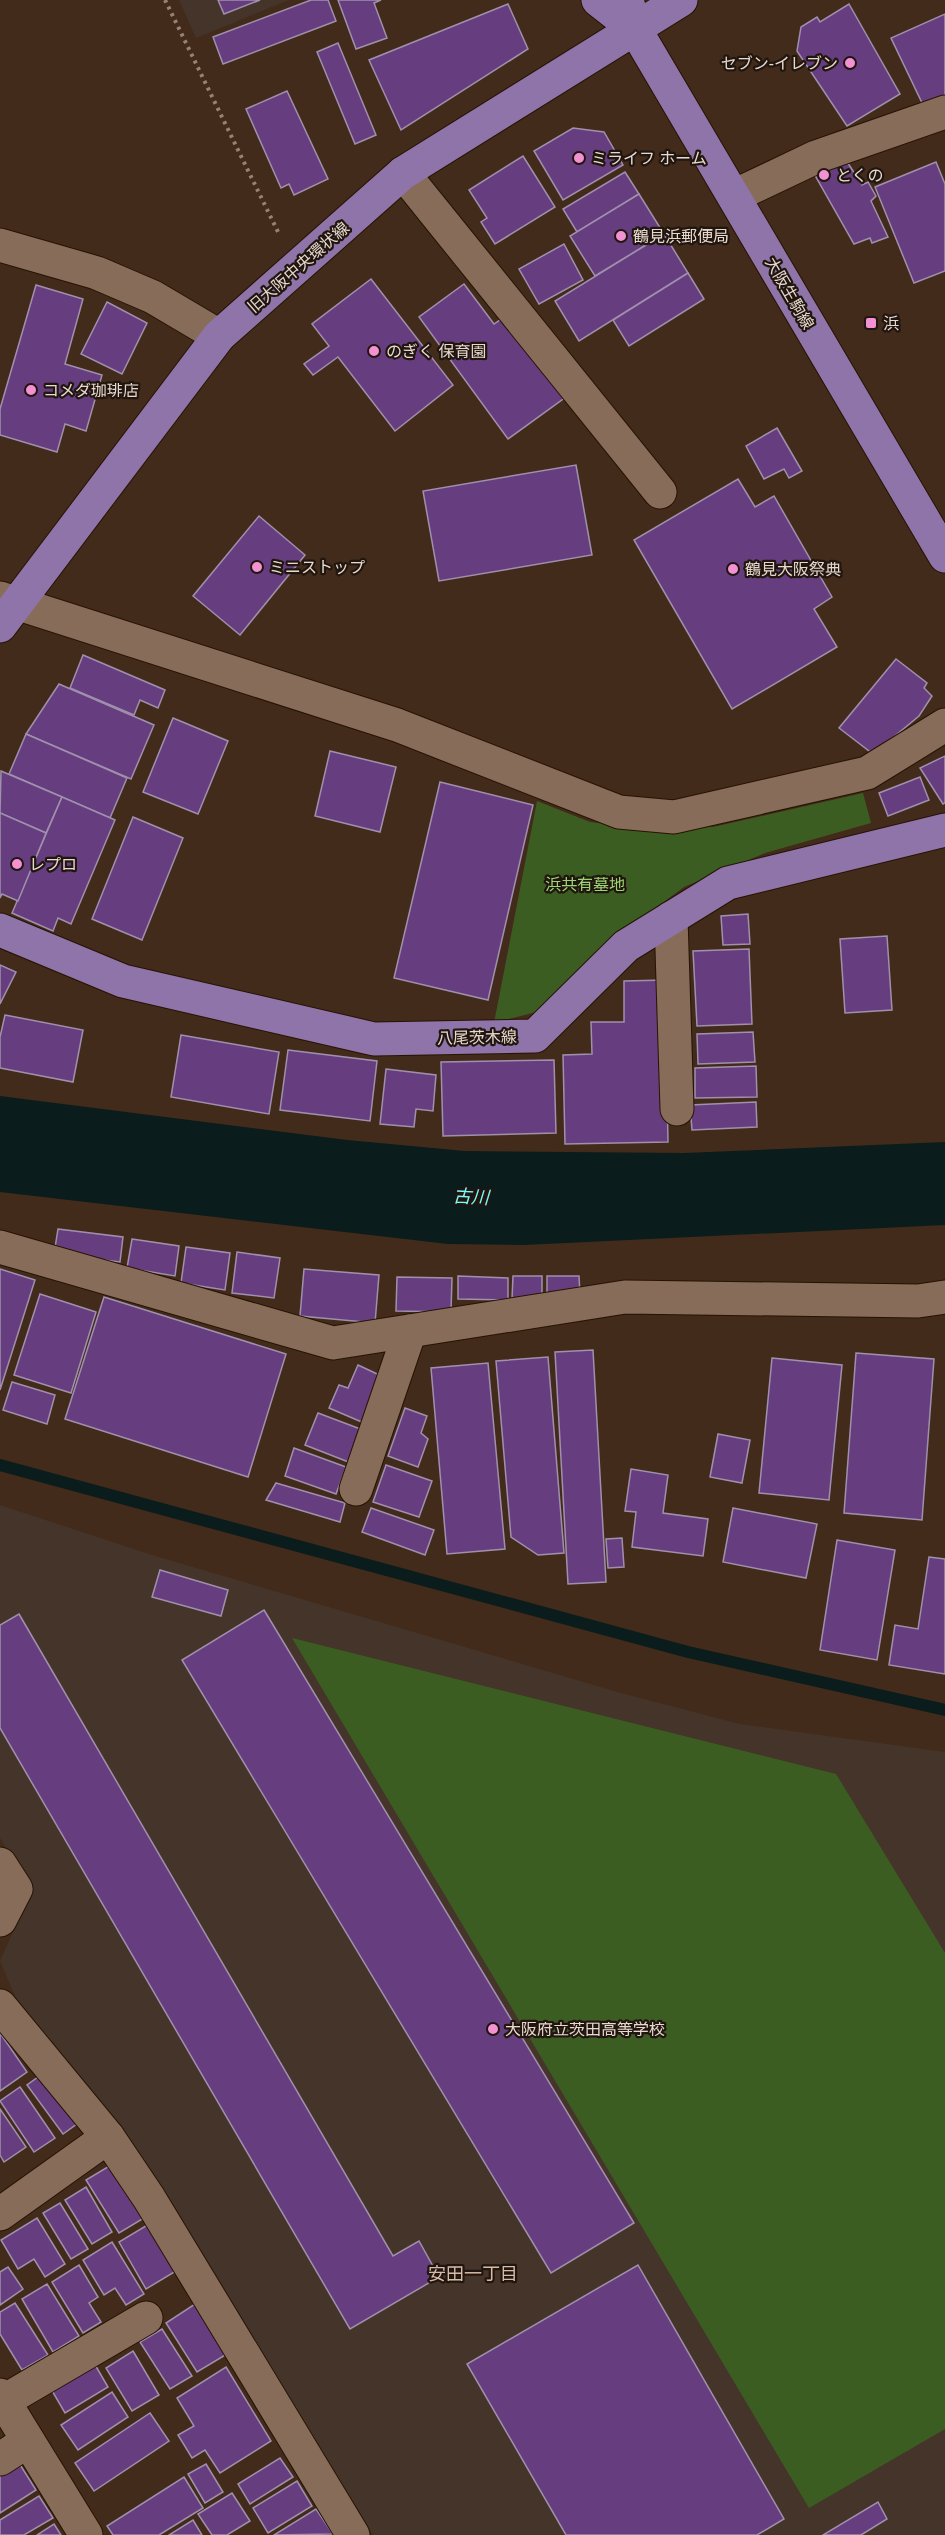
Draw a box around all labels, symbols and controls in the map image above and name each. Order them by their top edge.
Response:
place label: セブン-イレブン [721,52,838,74]
marker: セブン-イレブン [843,56,857,70]
place label: ミライフ ホーム [591,147,707,169]
marker: ミライフ ホーム [572,151,586,165]
place label: とくの [836,164,884,186]
marker: とくの [817,168,831,182]
street label: 旧大阪中央環状線 [242,217,354,317]
place label: 鶴見浜郵便局 [633,225,729,247]
marker: 鶴見浜郵便局 [614,229,628,243]
street label: 大阪生駒線 [760,253,820,333]
place label: 浜 [883,312,899,334]
marker: 浜 [864,316,878,330]
place label: のぎく 保育園 [386,340,486,362]
marker: のぎく 保育園 [367,344,381,358]
place label: コメダ珈琲店 [43,379,139,401]
marker: コメダ珈琲店 [24,383,38,397]
place label: ミニストップ [269,556,365,578]
place label: 鶴見大阪祭典 [745,558,841,580]
marker: ミニストップ [250,560,264,574]
marker: 鶴見大阪祭典 [726,562,740,576]
place label: レプロ [29,853,77,875]
marker: レプロ [10,857,24,871]
park label: 浜共有墓地 [545,873,625,895]
street label: 八尾茨木線 [437,1025,517,1049]
water label: 古川 [452,1183,492,1209]
place label: 大阪府立茨田高等学校 [505,2018,665,2040]
marker: 大阪府立茨田高等学校 [486,2022,500,2036]
district label: 安田一丁目 [428,2261,518,2285]

